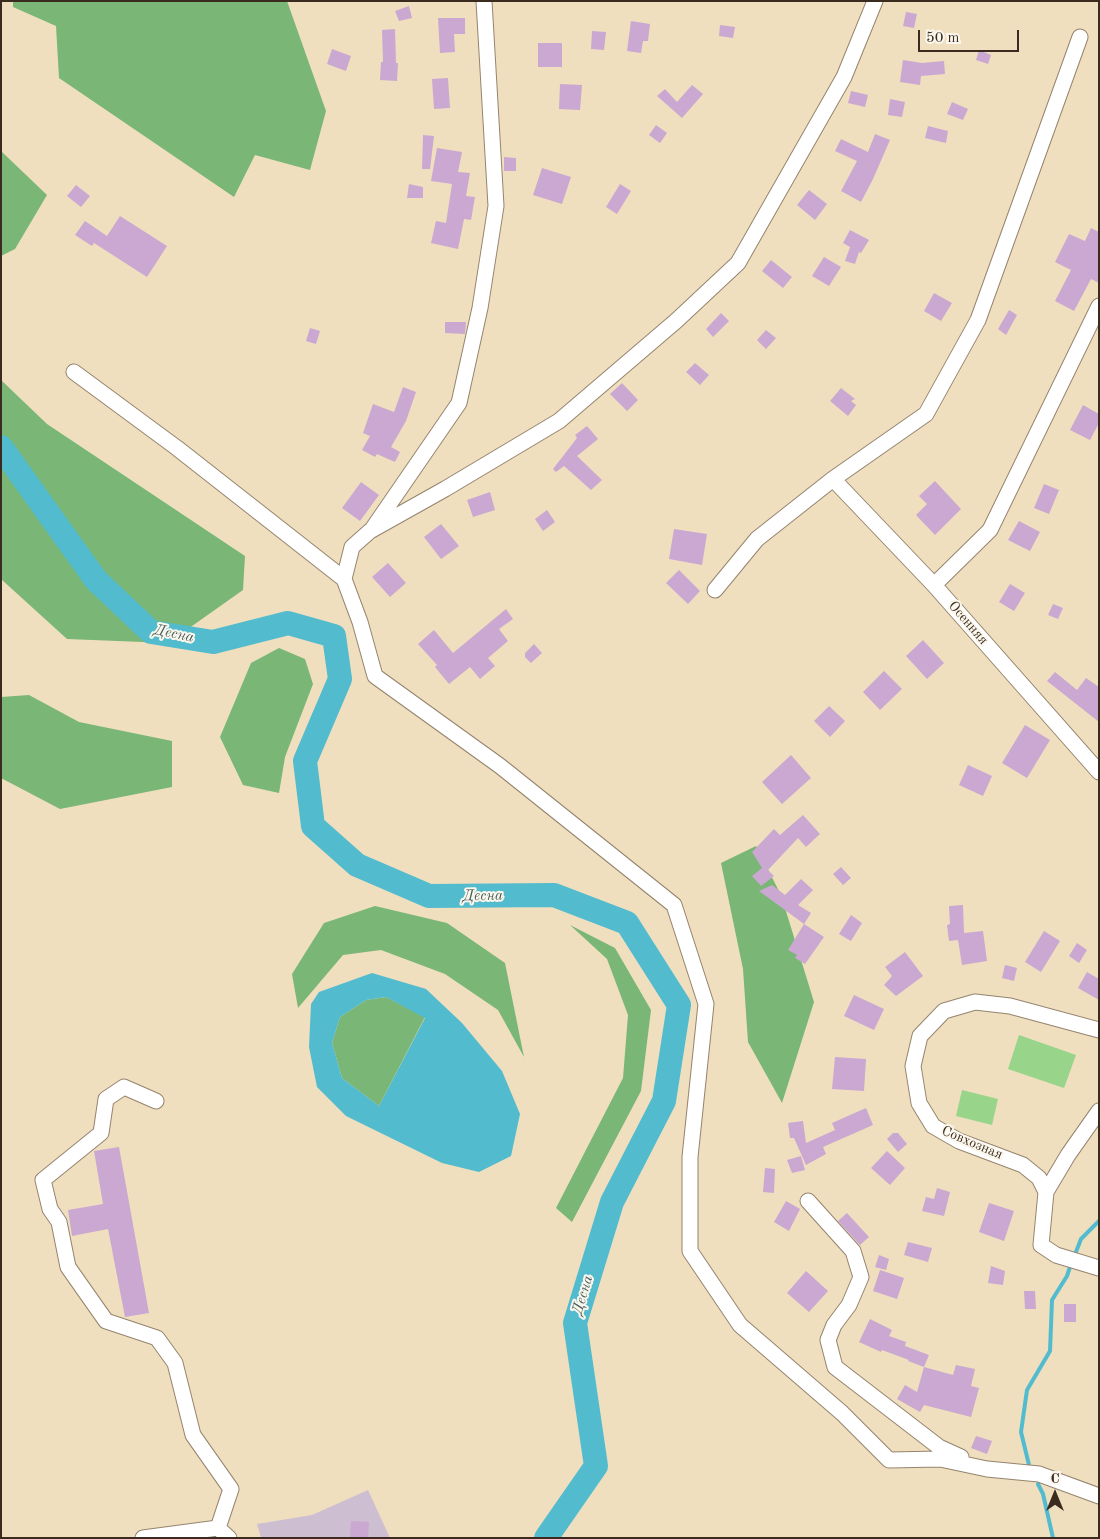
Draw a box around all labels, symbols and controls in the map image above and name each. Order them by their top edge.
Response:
scale bar [920,20,1021,52]
text: 50 m [926,31,960,46]
street label: Осенняя [945,598,991,648]
water label: Десна [152,621,196,647]
water label: Десна [463,887,503,905]
street label: Совхозная [939,1123,1005,1163]
water label: Десна [569,1273,597,1317]
north arrow [1030,1469,1080,1519]
text: С [1050,1472,1060,1486]

